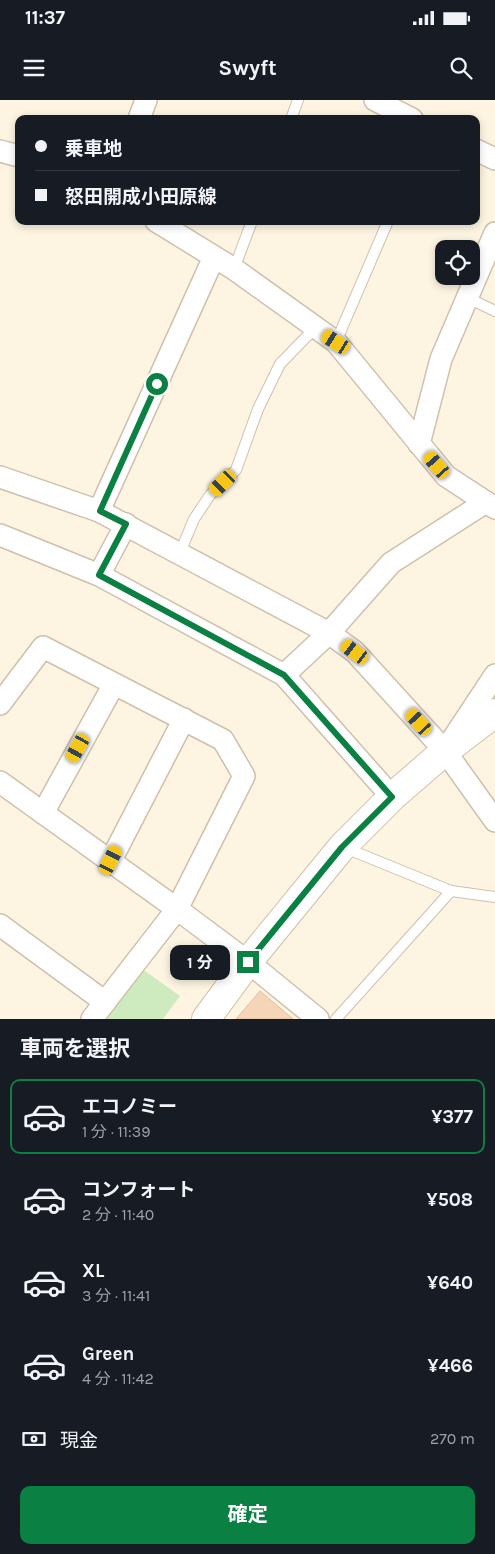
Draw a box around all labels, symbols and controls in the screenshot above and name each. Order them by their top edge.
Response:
text: 11:37 [25,7,65,29]
icon: menu [20,54,48,82]
icon: search [447,54,475,82]
text: Swyft [218,55,277,81]
text: 乗車地 [65,138,122,160]
text: 怒田開成小田原線 [65,186,217,208]
map controls [435,240,480,285]
button: locate [435,240,480,285]
car [319,328,352,356]
route start [146,373,168,395]
car [421,449,452,481]
car [206,467,239,499]
car [338,637,371,667]
car [403,706,434,738]
car [64,731,91,765]
car [97,843,124,877]
callout: 1 分 [170,944,230,980]
route end [237,951,259,973]
text: 1 分 [187,953,213,972]
text: 車両を選択 [20,1036,130,1062]
icon: car [22,1094,67,1139]
text: エコノミー [82,1096,177,1118]
text: ¥377 [431,1106,473,1128]
text: 1 分 · 11:39 [82,1122,151,1141]
icon: car [22,1177,67,1222]
text: コンフォート [82,1179,195,1201]
text: ¥508 [426,1189,473,1211]
text: 2 分 · 11:40 [82,1205,154,1224]
icon: car [22,1260,67,1305]
text: XL [82,1260,104,1282]
text: ¥640 [427,1272,473,1294]
text: 3 分 · 11:41 [82,1286,150,1305]
icon: car [22,1343,67,1388]
text: Green [82,1343,134,1365]
text: ¥466 [427,1355,473,1377]
text: 4 分 · 11:42 [82,1369,154,1388]
icon: cash [20,1425,48,1453]
text: 270 m [430,1429,475,1448]
text: 現金 [60,1430,98,1452]
button: 確定 [20,1486,475,1544]

